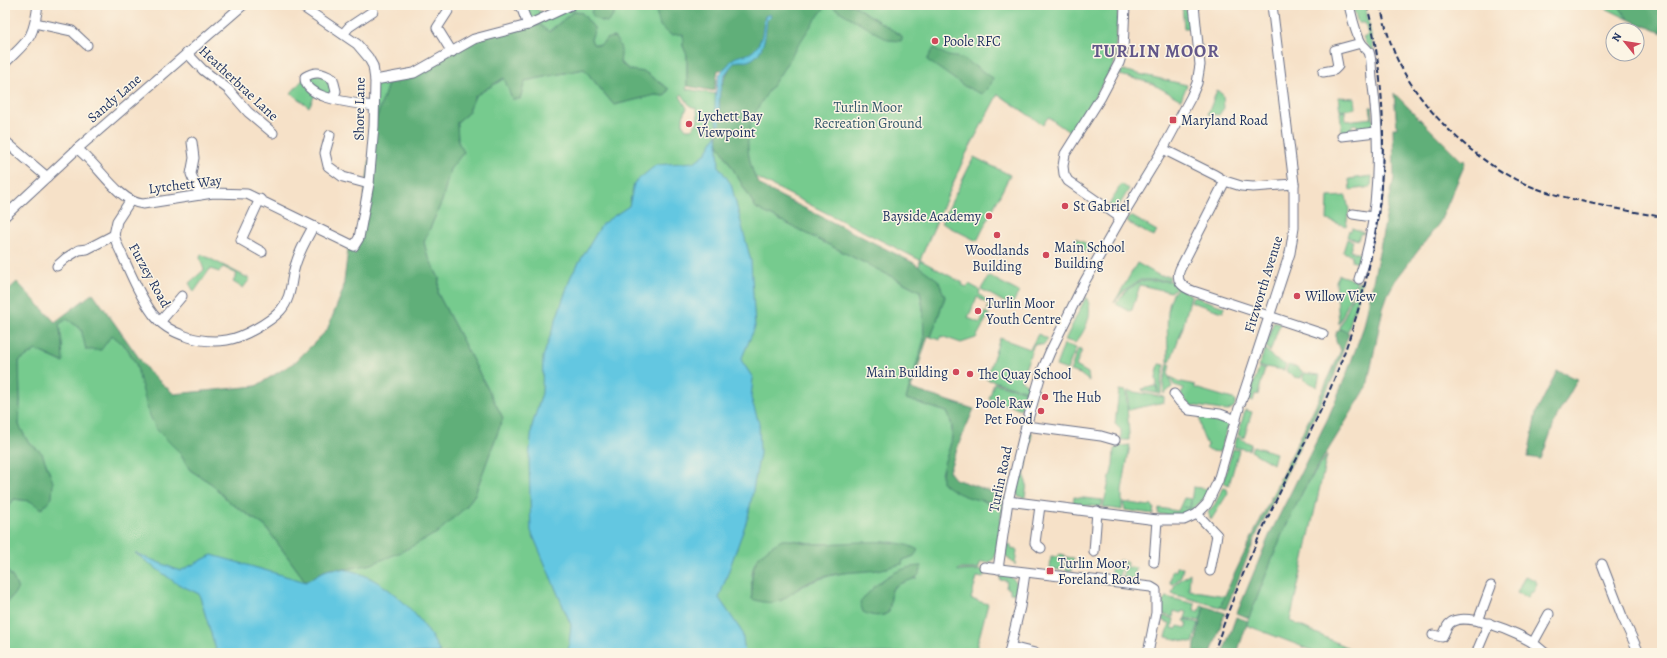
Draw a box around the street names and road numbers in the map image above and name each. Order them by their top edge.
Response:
street label: Heatherbrae Lane [195,42,283,125]
street label: Sandy Lane [83,70,145,127]
street label: Shore Lane [349,77,370,141]
street label: Lytchett Way [147,170,224,198]
street label: Fitzworth Avenue [1240,233,1287,335]
street label: Furzey Road [124,240,175,311]
street label: Turlin Road [984,444,1017,514]

